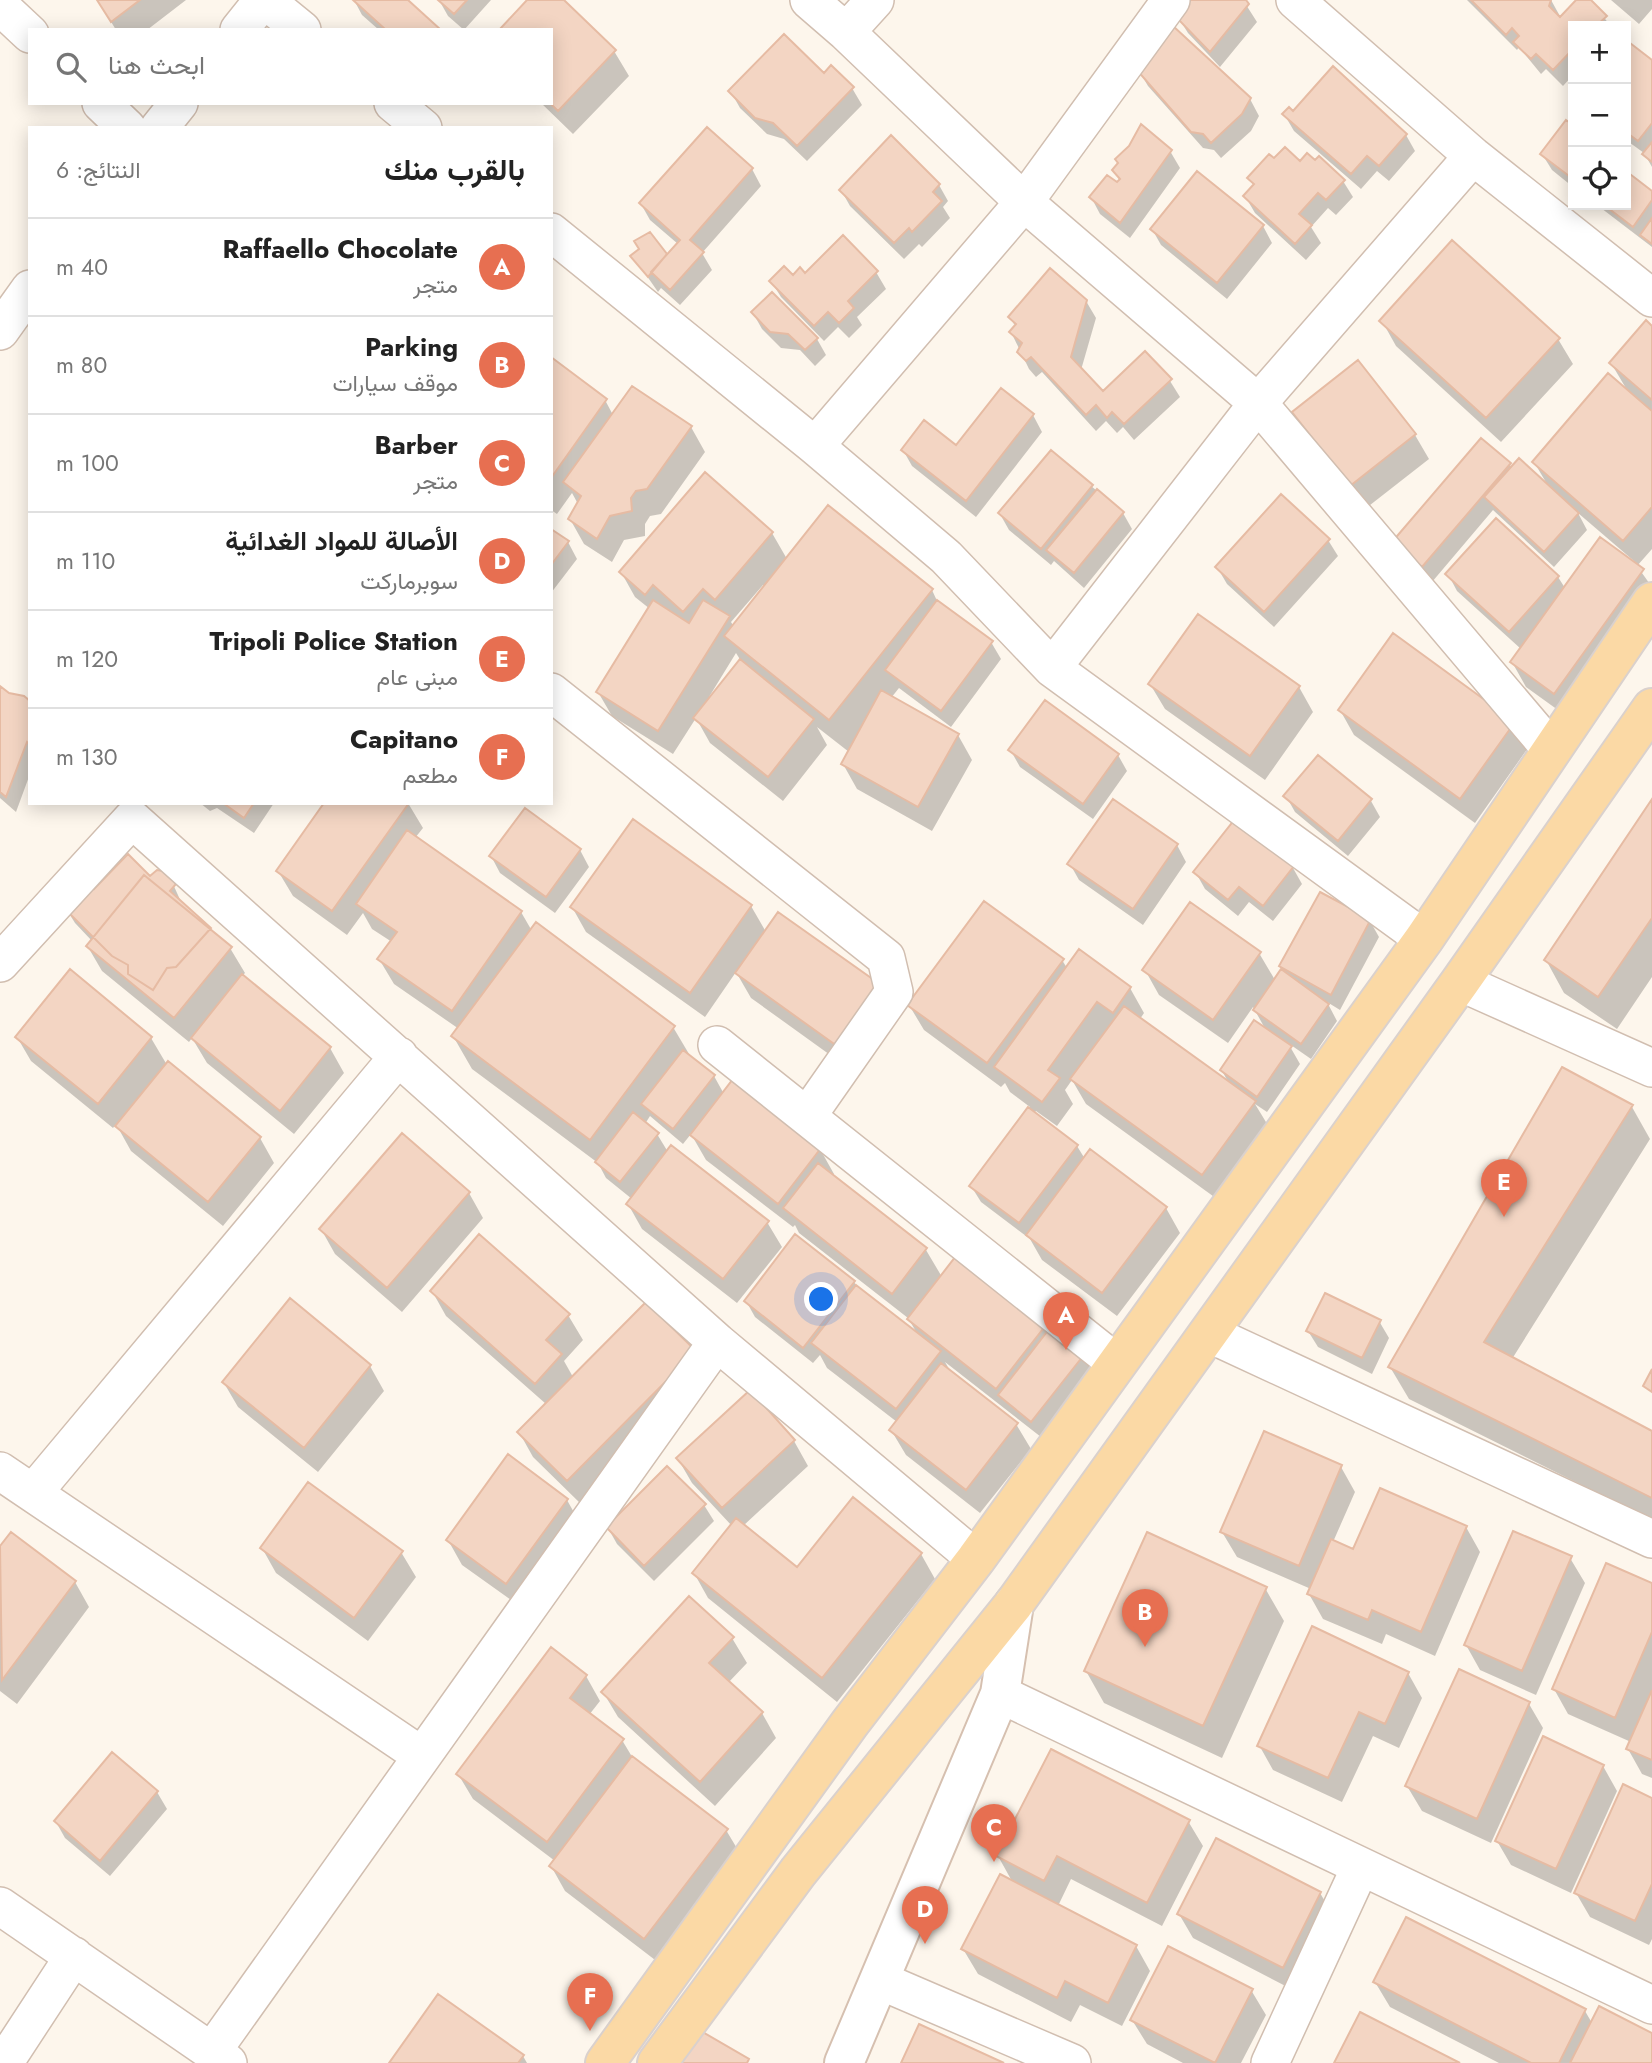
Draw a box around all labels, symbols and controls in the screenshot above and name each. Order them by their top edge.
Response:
map controls [1568,21,1631,210]
button: + [1568,21,1631,84]
search box [28,28,553,105]
text: ابحث هنا [108,46,205,84]
icon: search [52,48,90,86]
button: − [1568,84,1631,147]
button: locate [1568,147,1631,210]
text: بالقرب منك [384,148,525,191]
text: النتائج: 6 [56,153,140,187]
text: Raffaello Chocolate [222,230,458,268]
text: 40 m [56,250,108,284]
text: A [494,250,510,284]
text: متجر [413,268,458,302]
text: Parking [365,328,458,366]
text: 80 m [56,348,107,382]
text: B [494,348,510,382]
text: موقف سيارات [332,366,458,400]
text: Barber [374,426,458,464]
text: 100 m [56,446,119,480]
text: C [494,446,510,480]
text: متجر [413,464,458,498]
text: الأصالة للمواد الغدائية [225,522,458,560]
text: 110 m [56,544,115,578]
text: D [494,544,510,578]
text: سوبرماركت [360,564,458,598]
text: Tripoli Police Station [209,622,458,660]
text: 120 m [56,642,118,676]
text: E [495,642,509,676]
text: مبنى عام [376,660,458,694]
text: Capitano [350,720,458,758]
text: 130 m [56,740,118,774]
text: F [496,740,508,774]
text: مطعم [402,758,458,792]
pin: E [1481,1159,1527,1217]
your location [804,1282,838,1316]
pin: A [1043,1292,1089,1350]
pin: B [1122,1589,1168,1647]
pin: C [971,1804,1017,1862]
pin: D [902,1886,948,1944]
pin: F [567,1973,613,2031]

